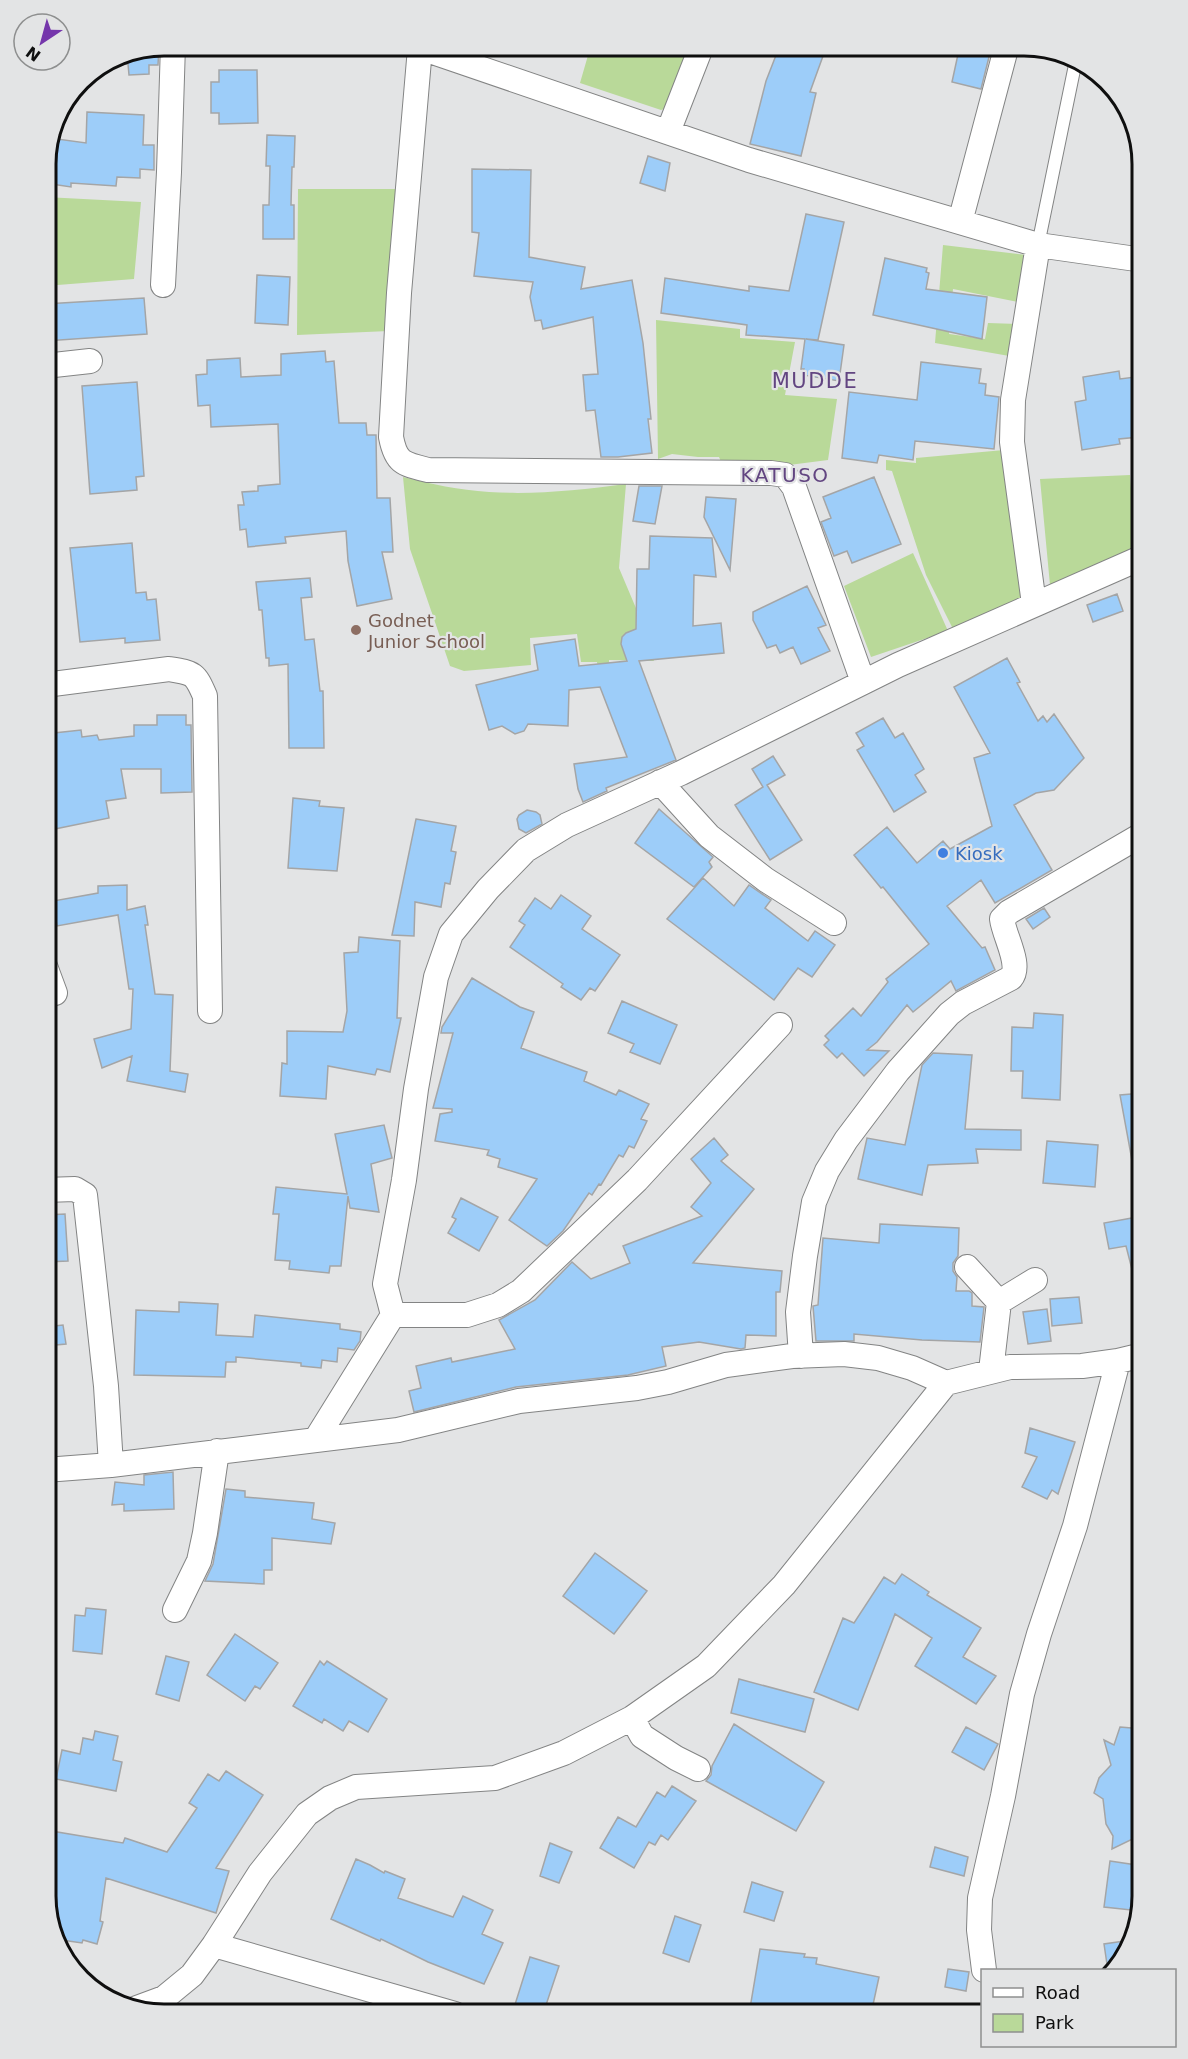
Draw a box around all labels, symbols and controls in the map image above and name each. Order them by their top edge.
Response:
north arrow [12,12,72,72]
text: N [22,42,44,65]
district label: MUDDE [772,369,858,393]
district label: KATUSO [740,463,830,487]
place label: Godnet Junior School [367,610,485,652]
marker: Godnet Junior School [349,623,363,637]
place label: Kiosk [955,843,1003,864]
marker: Kiosk [936,846,950,860]
legend [981,1969,1176,2047]
text: Road [1035,1982,1080,2003]
text: Park [1035,2012,1074,2033]

